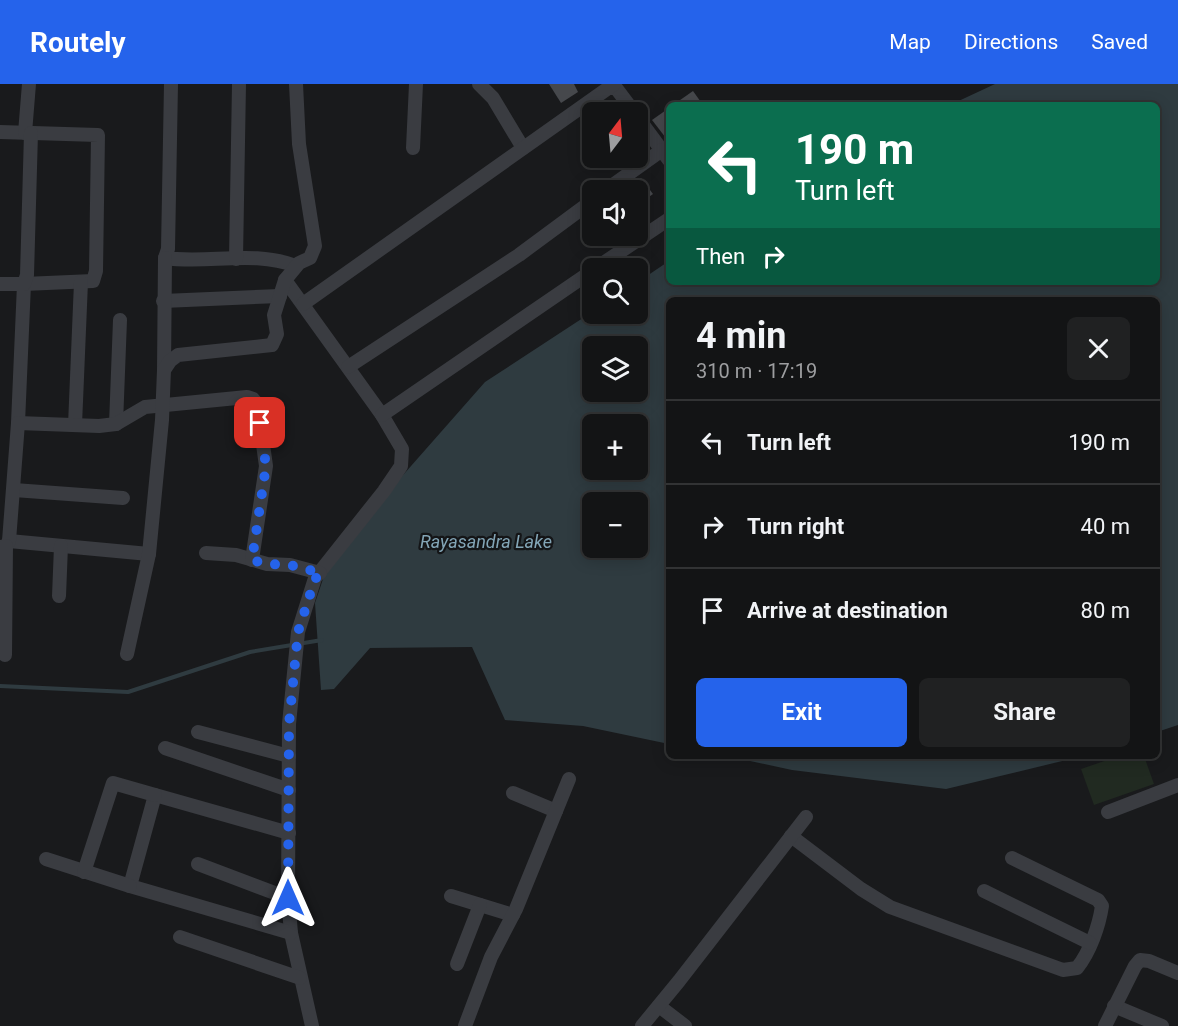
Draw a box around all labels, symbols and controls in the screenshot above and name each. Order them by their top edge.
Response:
text: Routely [30,26,126,59]
text: Map [889,30,931,54]
text: Directions [964,30,1058,54]
text: Saved [1091,30,1148,54]
north arrow [582,102,648,168]
map controls [582,102,648,558]
text: 190 m [795,125,914,174]
icon: left [696,126,774,204]
text: Turn left [795,175,895,207]
button: sound [582,180,648,246]
icon: right [757,240,790,273]
text: Then [696,244,745,269]
button: search [582,258,648,324]
text: 4 min [696,315,787,357]
button: close [1067,317,1130,380]
button: layers [582,336,648,402]
text: 310 m · 17:19 [696,359,817,383]
pin [234,397,285,448]
icon: arrive [243,406,276,439]
button: + [582,414,648,480]
icon: left [696,426,729,459]
text: Turn left [747,430,831,455]
text: 190 m [1068,430,1130,455]
button: − [582,492,648,558]
icon: right [696,510,729,543]
text: Turn right [747,514,844,539]
text: 40 m [1081,514,1130,539]
water label: Rayasandra Lake [420,531,552,552]
icon: arrive [696,594,729,627]
text: Arrive at destination [747,598,948,623]
text: 80 m [1081,598,1130,623]
button: Exit [696,678,907,747]
button: Share [919,678,1130,747]
position arrow [256,866,320,930]

